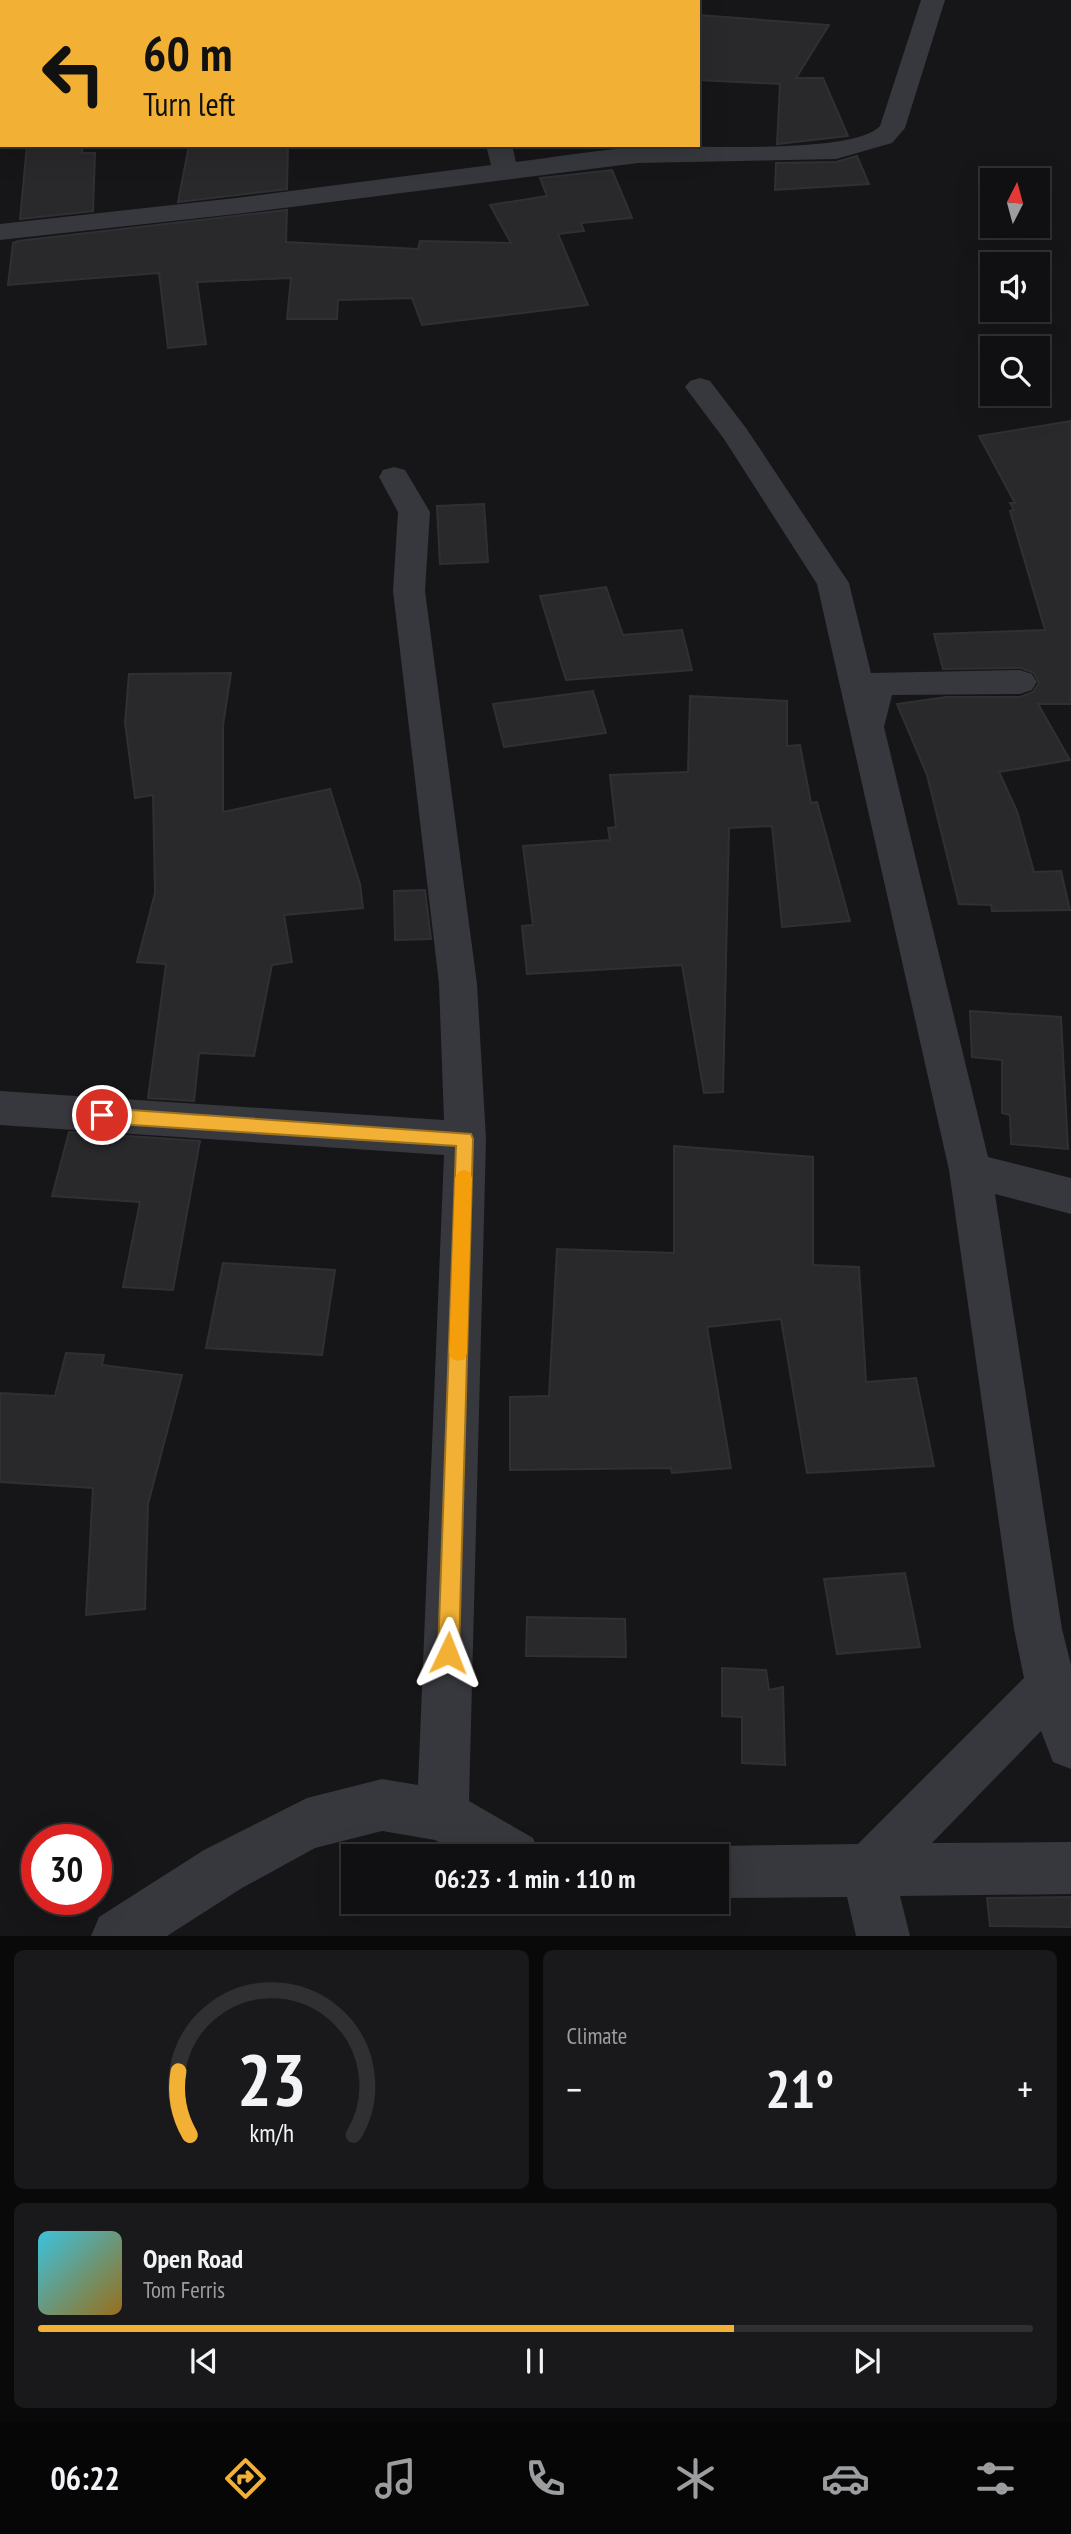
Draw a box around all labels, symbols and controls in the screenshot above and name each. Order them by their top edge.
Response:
text: 60 m [143,21,232,85]
icon: left [28,28,119,119]
text: Turn left [143,83,235,125]
north arrow [980,168,1050,238]
map controls [980,168,1050,406]
button: sound [980,252,1050,322]
button: search [980,336,1050,406]
pin [72,1085,132,1145]
icon: arrive [83,1096,121,1134]
position arrow [411,1616,485,1690]
speed limit sign: 30 [21,1824,112,1915]
text: 06:23 · 1 min · 110 m [435,1862,635,1895]
text: Climate [567,2021,627,2050]
text: 23 [236,2032,306,2126]
text: 21° [765,2055,834,2122]
text: − [567,2064,582,2113]
text: + [1017,2064,1033,2113]
text: km/h [249,2117,293,2149]
text: Open Road [143,2242,243,2275]
text: Tom Ferris [143,2275,225,2304]
icon: previous [185,2342,223,2380]
icon: pause [516,2342,554,2380]
icon: next [848,2342,886,2380]
icon: directions [221,2454,270,2503]
icon: music [371,2454,420,2503]
icon: phone [521,2454,570,2503]
icon: climate [671,2454,720,2503]
icon: car [821,2454,870,2503]
icon: filters [971,2454,1020,2503]
text: 06:22 [51,2457,120,2499]

